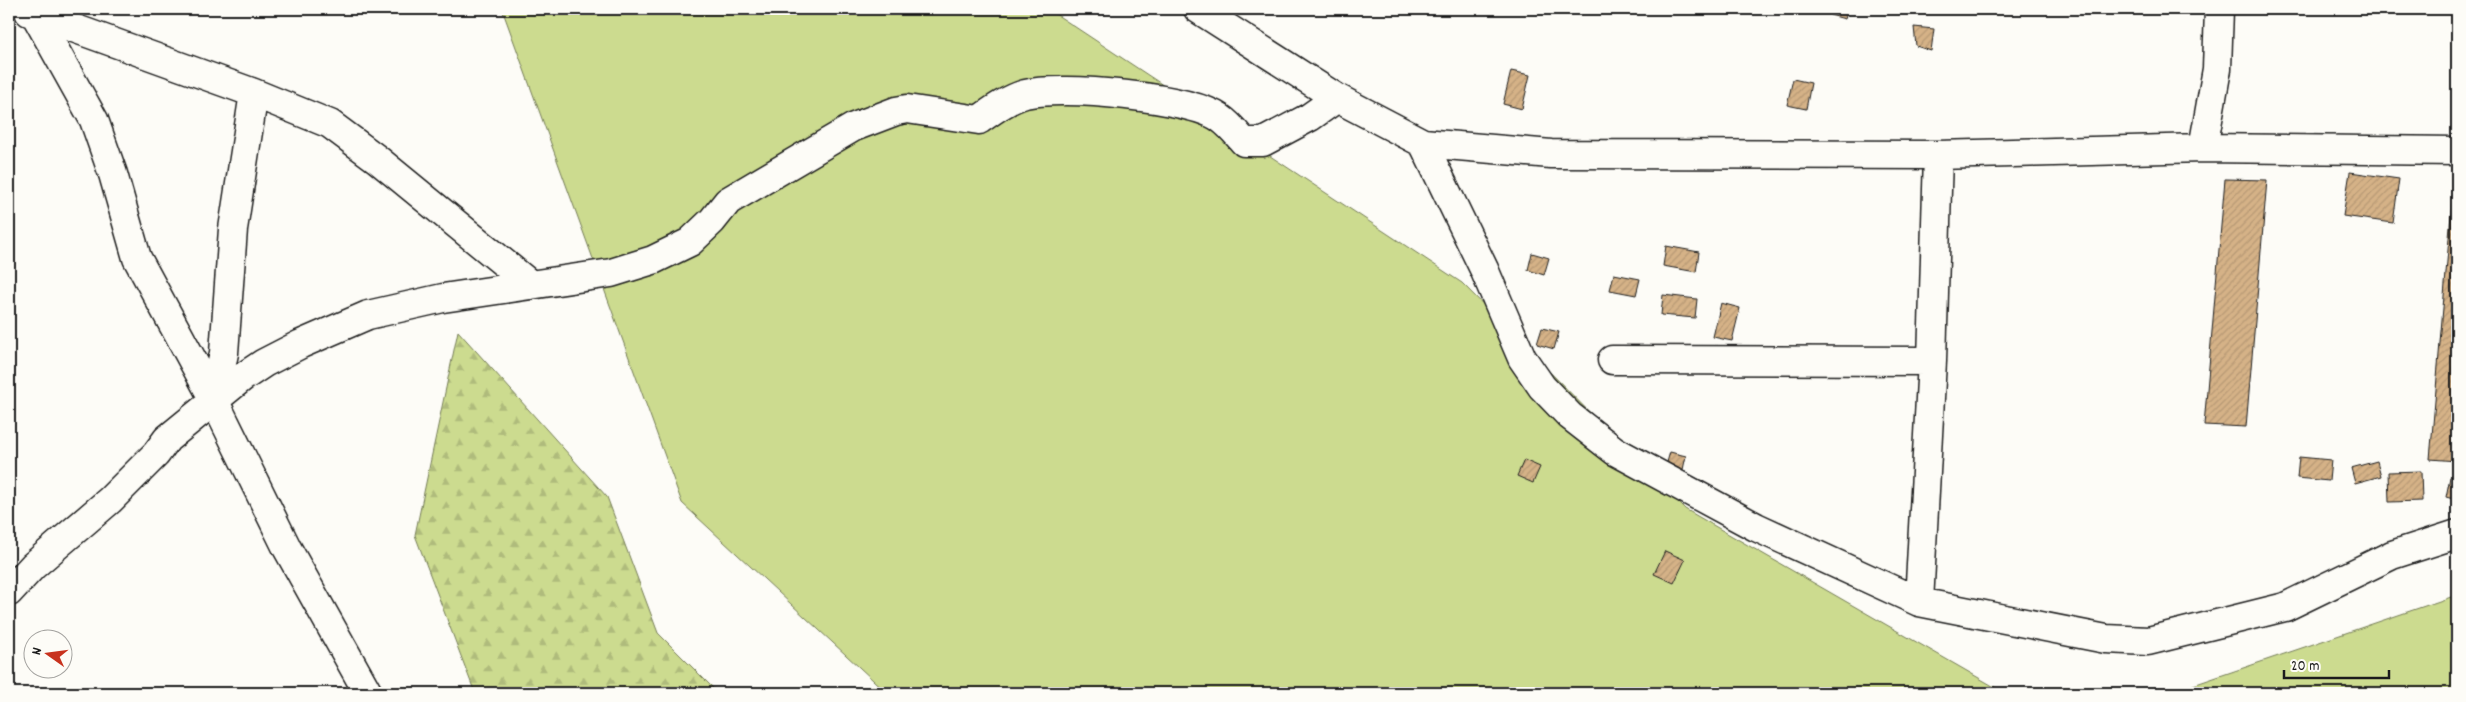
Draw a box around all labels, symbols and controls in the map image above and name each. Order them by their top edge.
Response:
north arrow [22,630,72,680]
text: N [27,645,48,657]
scale bar [2284,647,2388,679]
text: 20 m [2291,656,2319,678]

